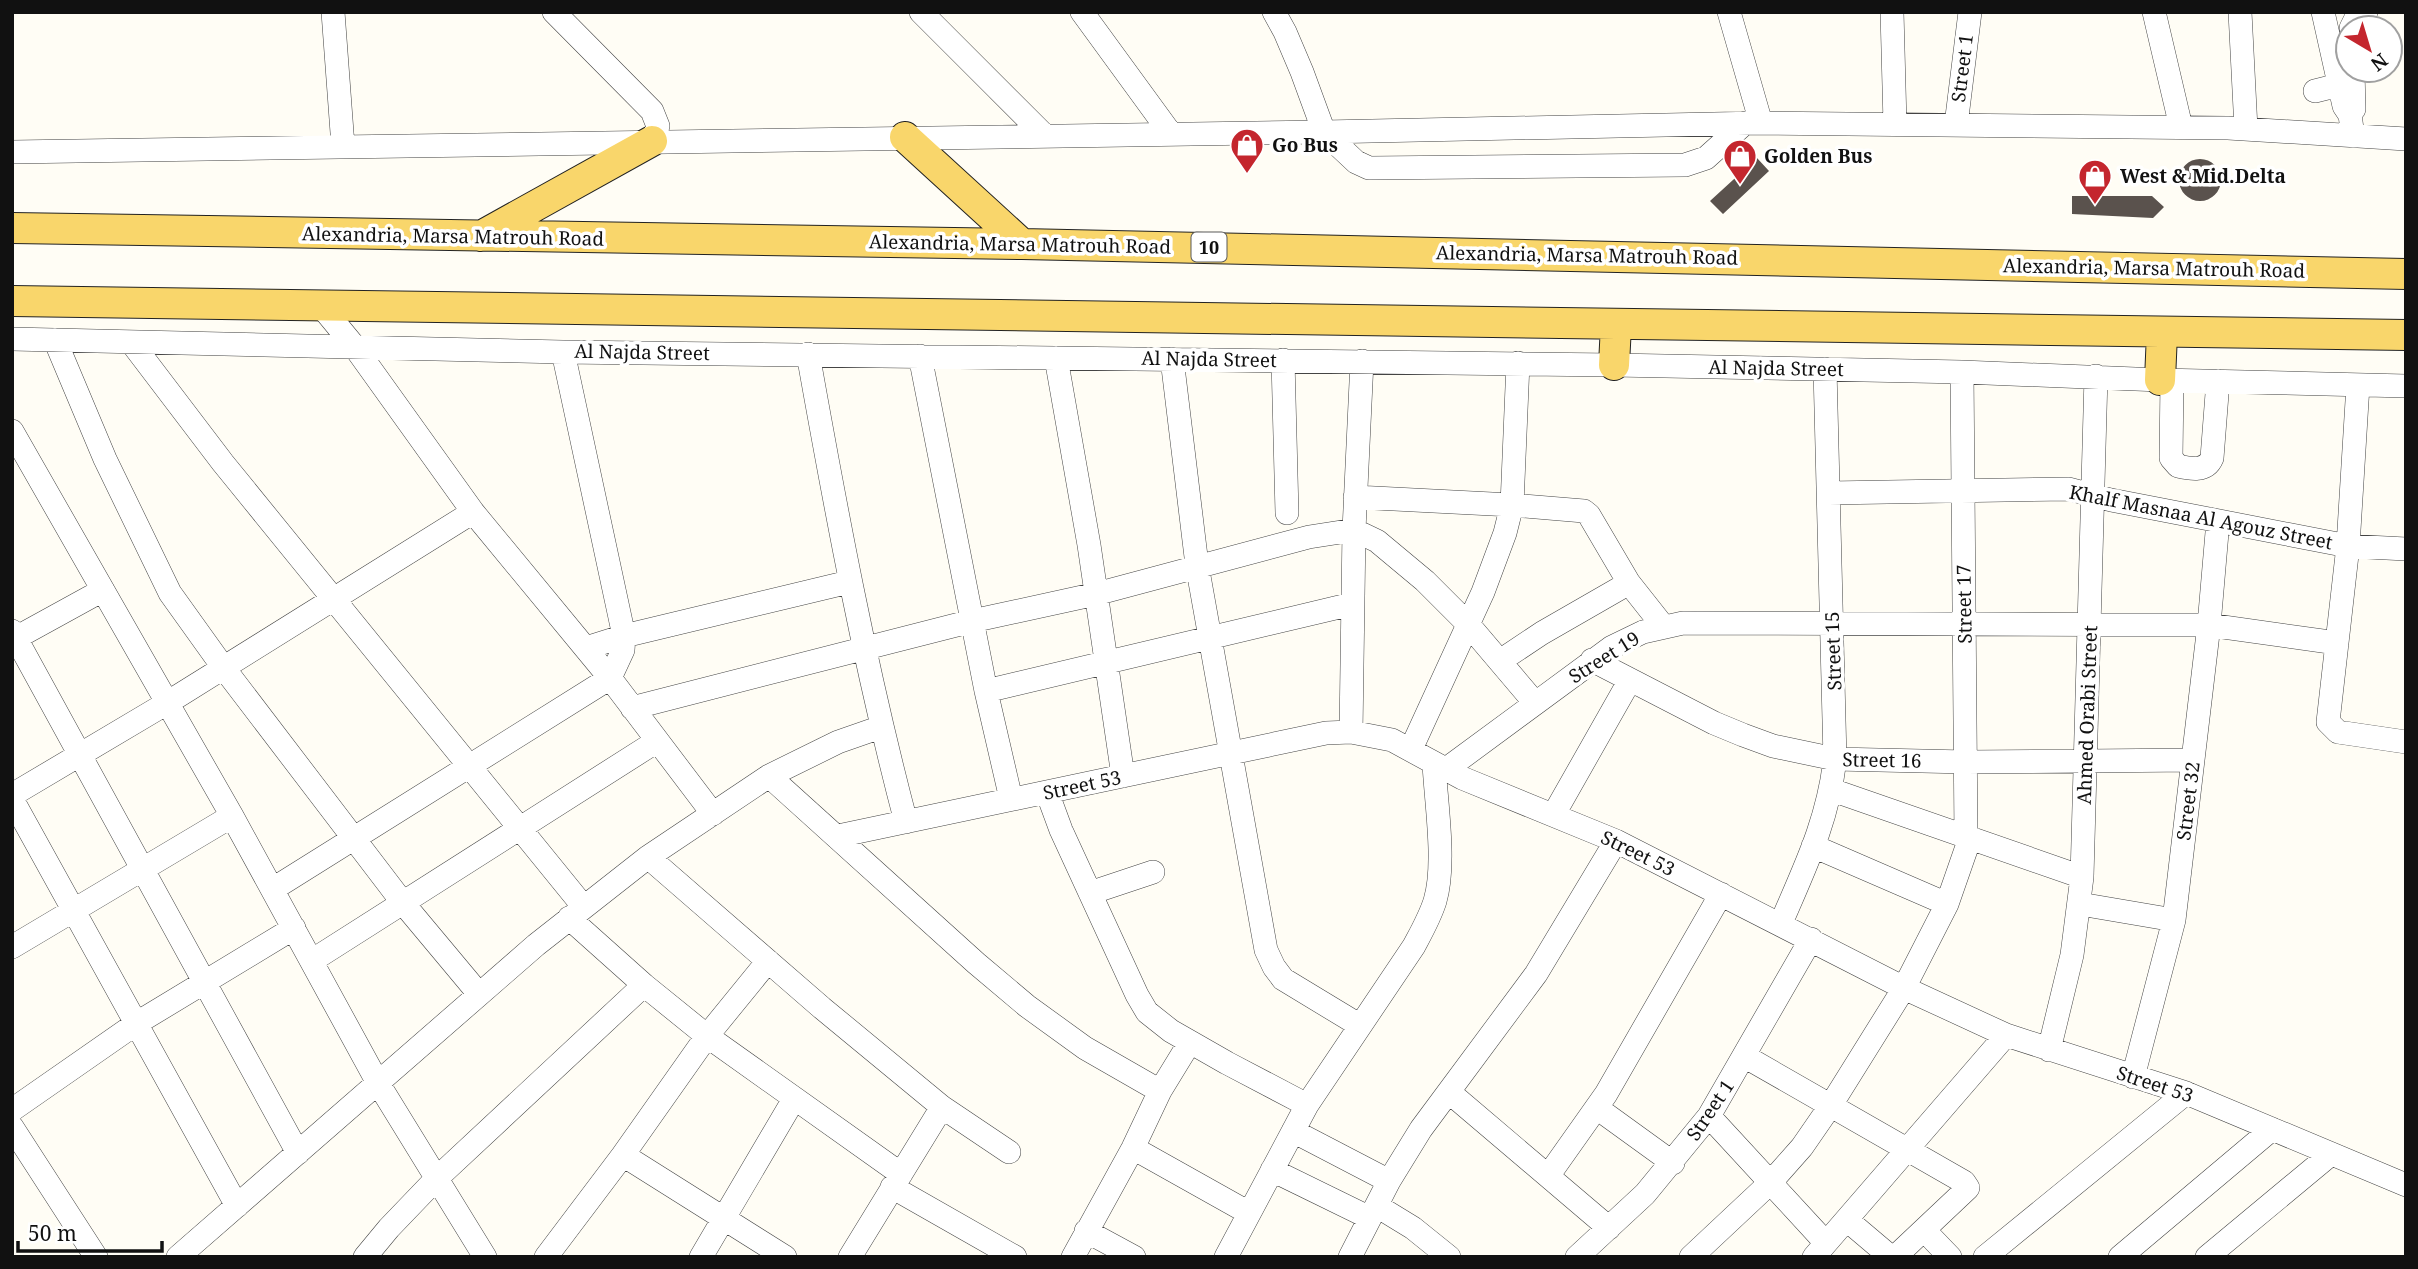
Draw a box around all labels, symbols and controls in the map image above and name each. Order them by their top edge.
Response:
north arrow [2334,14,2404,84]
street label: Street 1 [1945,32,1979,104]
text: N [2366,48,2393,77]
shop icon: Go Bus [1228,126,1266,175]
place label: Go Bus [1272,132,1338,158]
shop icon: Golden Bus [1721,137,1759,186]
place label: Golden Bus [1764,143,1872,169]
shop icon: West & Mid.Delta [2076,157,2114,206]
place label: West & Mid.Delta [2120,163,2286,189]
street label: Alexandria, Marsa Matrouh Road [302,220,605,252]
street label: Alexandria, Marsa Matrouh Road [869,228,1172,260]
road number: 10 [1192,232,1226,262]
street label: Alexandria, Marsa Matrouh Road [1436,239,1739,271]
street label: Alexandria, Marsa Matrouh Road [2003,252,2306,284]
street label: Al Najda Street [574,338,710,366]
street label: Al Najda Street [1141,345,1277,373]
street label: Al Najda Street [1708,354,1844,382]
street label: Khalf Masnaa Al Agouz Street [2067,479,2335,555]
street label: Street 17 [1950,564,1978,644]
street label: Street 15 [1819,611,1847,691]
street label: Street 19 [1564,625,1644,689]
street label: Ahmed Orabi Street [2071,625,2103,805]
street label: Street 16 [1842,746,1922,774]
street label: Street 32 [2170,760,2206,842]
street label: Street 53 [1041,764,1123,806]
street label: Street 53 [1597,824,1679,882]
street label: Street 53 [2113,1059,2197,1109]
street label: Street 1 [1680,1074,1740,1146]
scale bar [18,1210,161,1254]
text: 50 m [28,1219,77,1247]

